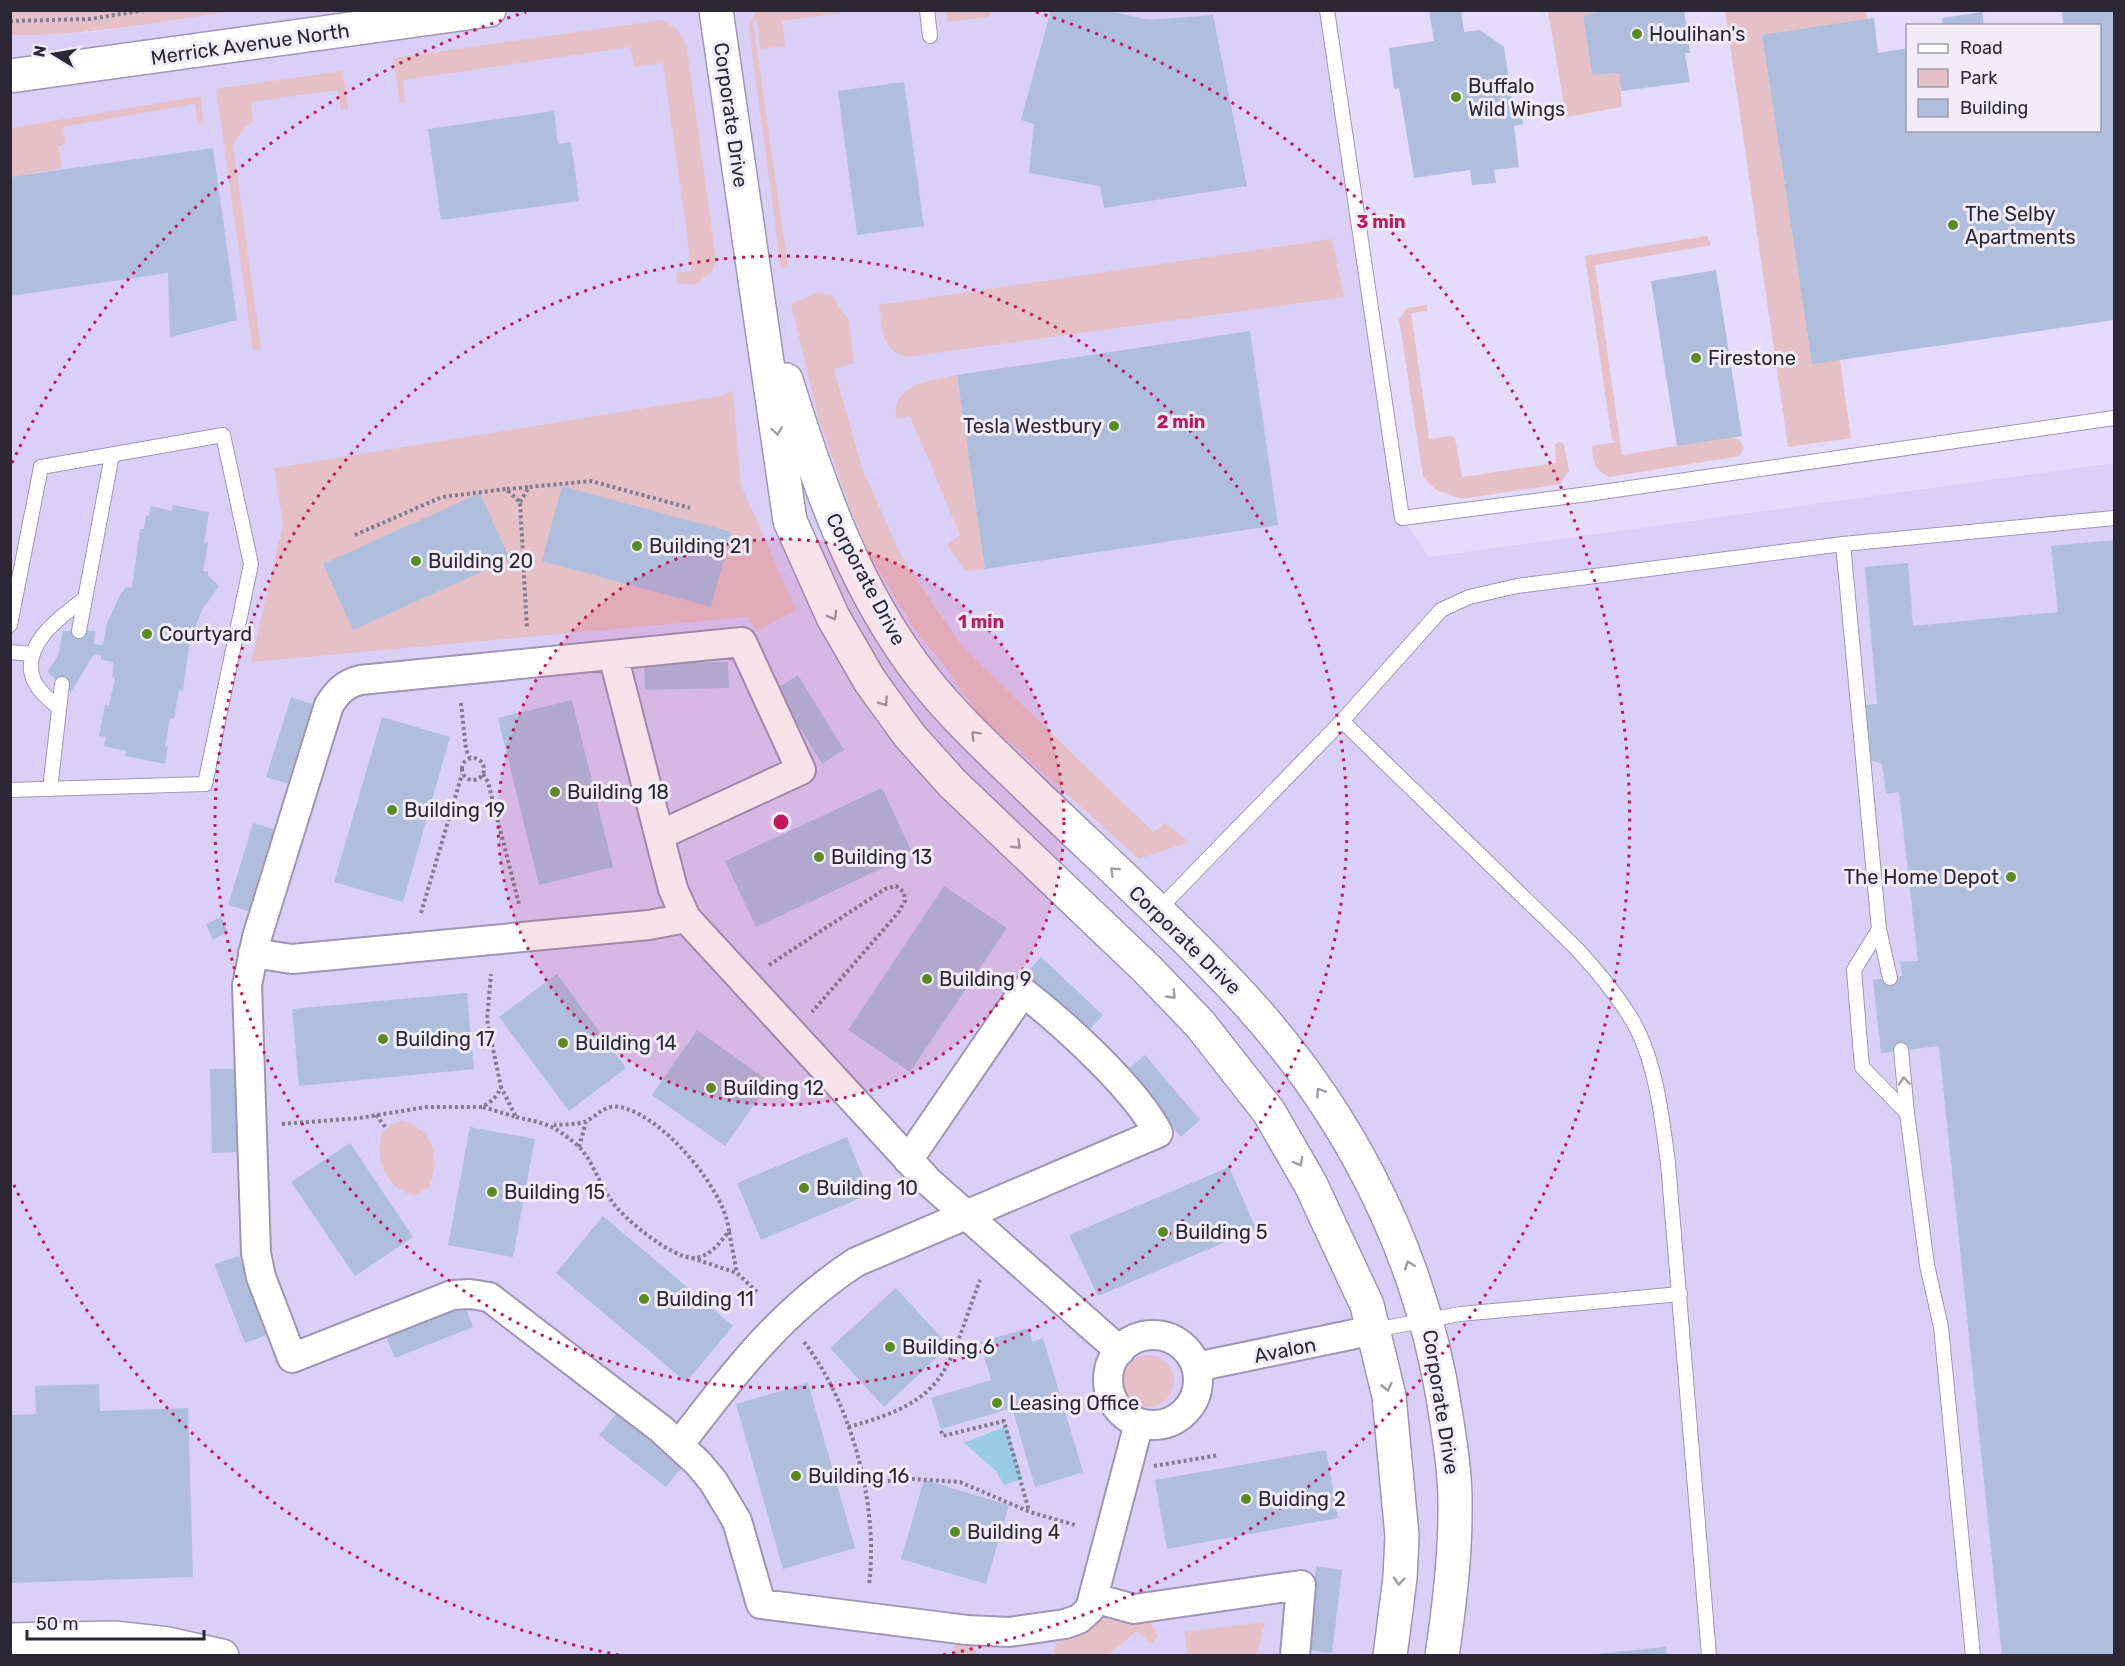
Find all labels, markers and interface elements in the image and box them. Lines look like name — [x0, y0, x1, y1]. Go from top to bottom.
street label: Merrick Avenue North — [149, 18, 351, 70]
place label: Houlihan's — [1649, 22, 1745, 46]
north arrow — [24, 24, 84, 84]
legend — [1906, 24, 2101, 132]
marker: Houlihan's — [1630, 27, 1644, 41]
text: Road — [1960, 37, 2003, 59]
street label: Corporate Drive — [709, 41, 753, 189]
text: N — [29, 44, 50, 59]
text: Park — [1960, 67, 1998, 89]
place label: Buffalo Wild Wings — [1468, 74, 1565, 121]
marker: Buffalo Wild Wings — [1449, 90, 1463, 104]
text: Building — [1960, 97, 2028, 119]
place label: The Selby Apartments — [1965, 202, 2076, 249]
text: 3 min — [1357, 211, 1405, 233]
marker: The Selby Apartments — [1946, 218, 1960, 232]
place label: Firestone — [1708, 346, 1796, 370]
marker: Firestone — [1689, 351, 1703, 365]
text: 2 min — [1157, 411, 1205, 433]
place label: Tesla Westbury — [963, 414, 1102, 438]
marker: Tesla Westbury — [1107, 419, 1121, 433]
one-way arrow — [771, 427, 783, 436]
street label: Corporate Drive — [821, 509, 911, 649]
place label: Building 21 — [649, 534, 750, 558]
marker: Building 21 — [630, 539, 644, 553]
place label: Building 20 — [428, 549, 533, 573]
marker: Building 20 — [409, 554, 423, 568]
one-way arrow — [826, 610, 837, 620]
text: 1 min — [958, 611, 1004, 633]
place label: Courtyard — [159, 622, 252, 646]
marker: Courtyard — [140, 627, 154, 641]
one-way arrow — [877, 696, 888, 707]
one-way arrow — [971, 732, 982, 743]
place label: Building 18 — [567, 780, 669, 804]
marker: Building 18 — [548, 785, 562, 799]
place label: Building 19 — [404, 798, 505, 822]
marker: Building 19 — [385, 803, 399, 817]
centre of rings — [771, 812, 791, 832]
one-way arrow — [1010, 838, 1020, 849]
place label: Building 13 — [831, 845, 932, 869]
marker: Building 13 — [812, 850, 826, 864]
place label: The Home Depot — [1844, 865, 1999, 889]
one-way arrow — [1111, 867, 1121, 878]
marker: The Home Depot — [2004, 870, 2018, 884]
street label: Corporate Drive — [1124, 881, 1246, 999]
place label: Building 9 — [939, 967, 1032, 991]
marker: Building 9 — [920, 972, 934, 986]
one-way arrow — [1165, 987, 1176, 998]
place label: Building 17 — [395, 1027, 495, 1051]
place label: Building 14 — [575, 1031, 677, 1055]
marker: Building 17 — [376, 1032, 390, 1046]
marker: Building 14 — [556, 1036, 570, 1050]
place label: Building 12 — [723, 1076, 824, 1100]
one-way arrow — [1898, 1077, 1911, 1086]
marker: Building 12 — [704, 1081, 718, 1095]
one-way arrow — [1316, 1088, 1328, 1098]
one-way arrow — [1292, 1156, 1303, 1166]
place label: Building 10 — [816, 1176, 918, 1200]
place label: Building 15 — [504, 1180, 605, 1204]
marker: Building 10 — [797, 1181, 811, 1195]
marker: Building 15 — [485, 1185, 499, 1199]
place label: Building 5 — [1175, 1220, 1268, 1244]
marker: Building 5 — [1156, 1225, 1170, 1239]
one-way arrow — [1404, 1260, 1416, 1271]
place label: Building 11 — [656, 1287, 754, 1311]
marker: Building 11 — [637, 1292, 651, 1306]
street label: Corporate Drive — [1418, 1328, 1464, 1476]
street label: Avalon — [1252, 1332, 1318, 1368]
place label: Building 6 — [902, 1335, 995, 1359]
marker: Building 6 — [883, 1340, 897, 1354]
one-way arrow — [1380, 1382, 1393, 1392]
place label: Leasing Office — [1009, 1391, 1139, 1415]
marker: Leasing Office — [990, 1396, 1004, 1410]
place label: Building 16 — [808, 1464, 909, 1488]
marker: Building 16 — [789, 1469, 803, 1483]
place label: Buiding 2 — [1258, 1487, 1346, 1511]
marker: Buiding 2 — [1239, 1492, 1253, 1506]
place label: Building 4 — [967, 1520, 1060, 1544]
marker: Building 4 — [948, 1525, 962, 1539]
one-way arrow — [1393, 1577, 1406, 1586]
scale bar — [27, 1603, 204, 1641]
text: 50 m — [36, 1613, 79, 1635]

